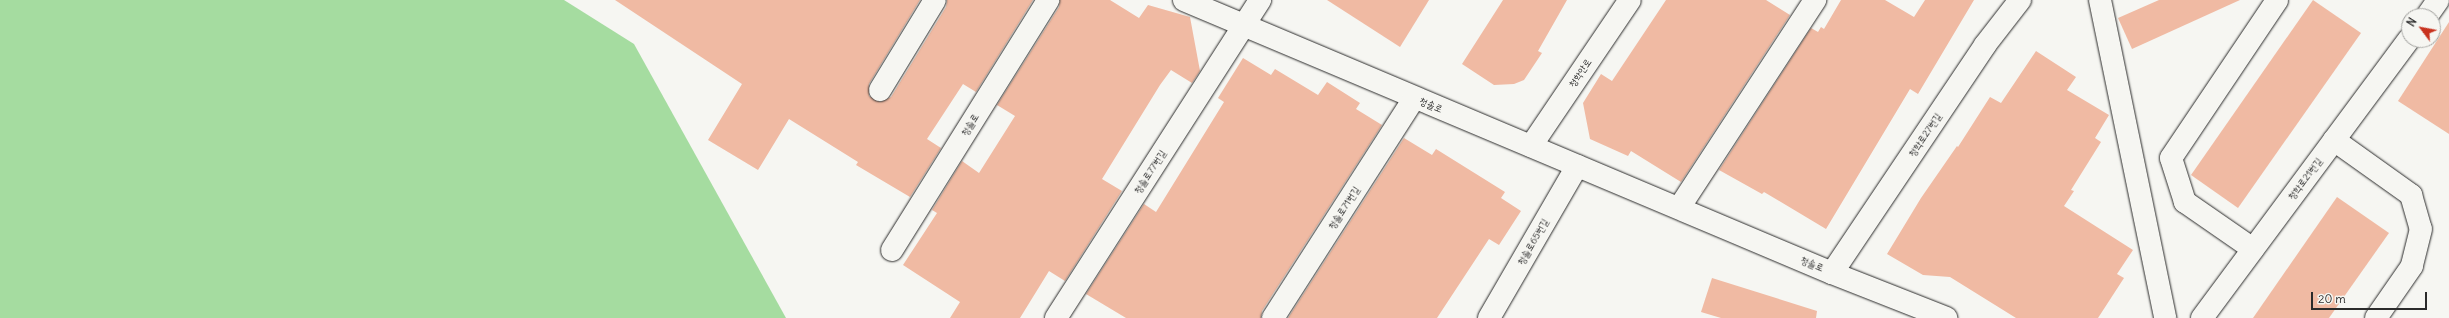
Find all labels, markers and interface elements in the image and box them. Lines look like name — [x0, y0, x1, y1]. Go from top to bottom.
north arrow — [2401, 8, 2441, 48]
text: N — [2404, 15, 2420, 29]
street label: 청학안로 — [1566, 56, 1594, 90]
street label: 청솔로 — [1418, 95, 1444, 115]
street label: 청학로27번길 — [1906, 111, 1944, 159]
street label: 청솔로 — [959, 112, 981, 138]
street label: 청솔로77번길 — [1131, 148, 1169, 196]
street label: 청학로21번길 — [2285, 156, 2325, 202]
street label: 청솔로71번길 — [1326, 184, 1362, 232]
street label: 청솔로65번길 — [1515, 217, 1551, 267]
street label: 청솔로 — [1799, 254, 1825, 274]
scale bar — [2313, 284, 2429, 310]
text: 20 m — [2318, 291, 2346, 306]

